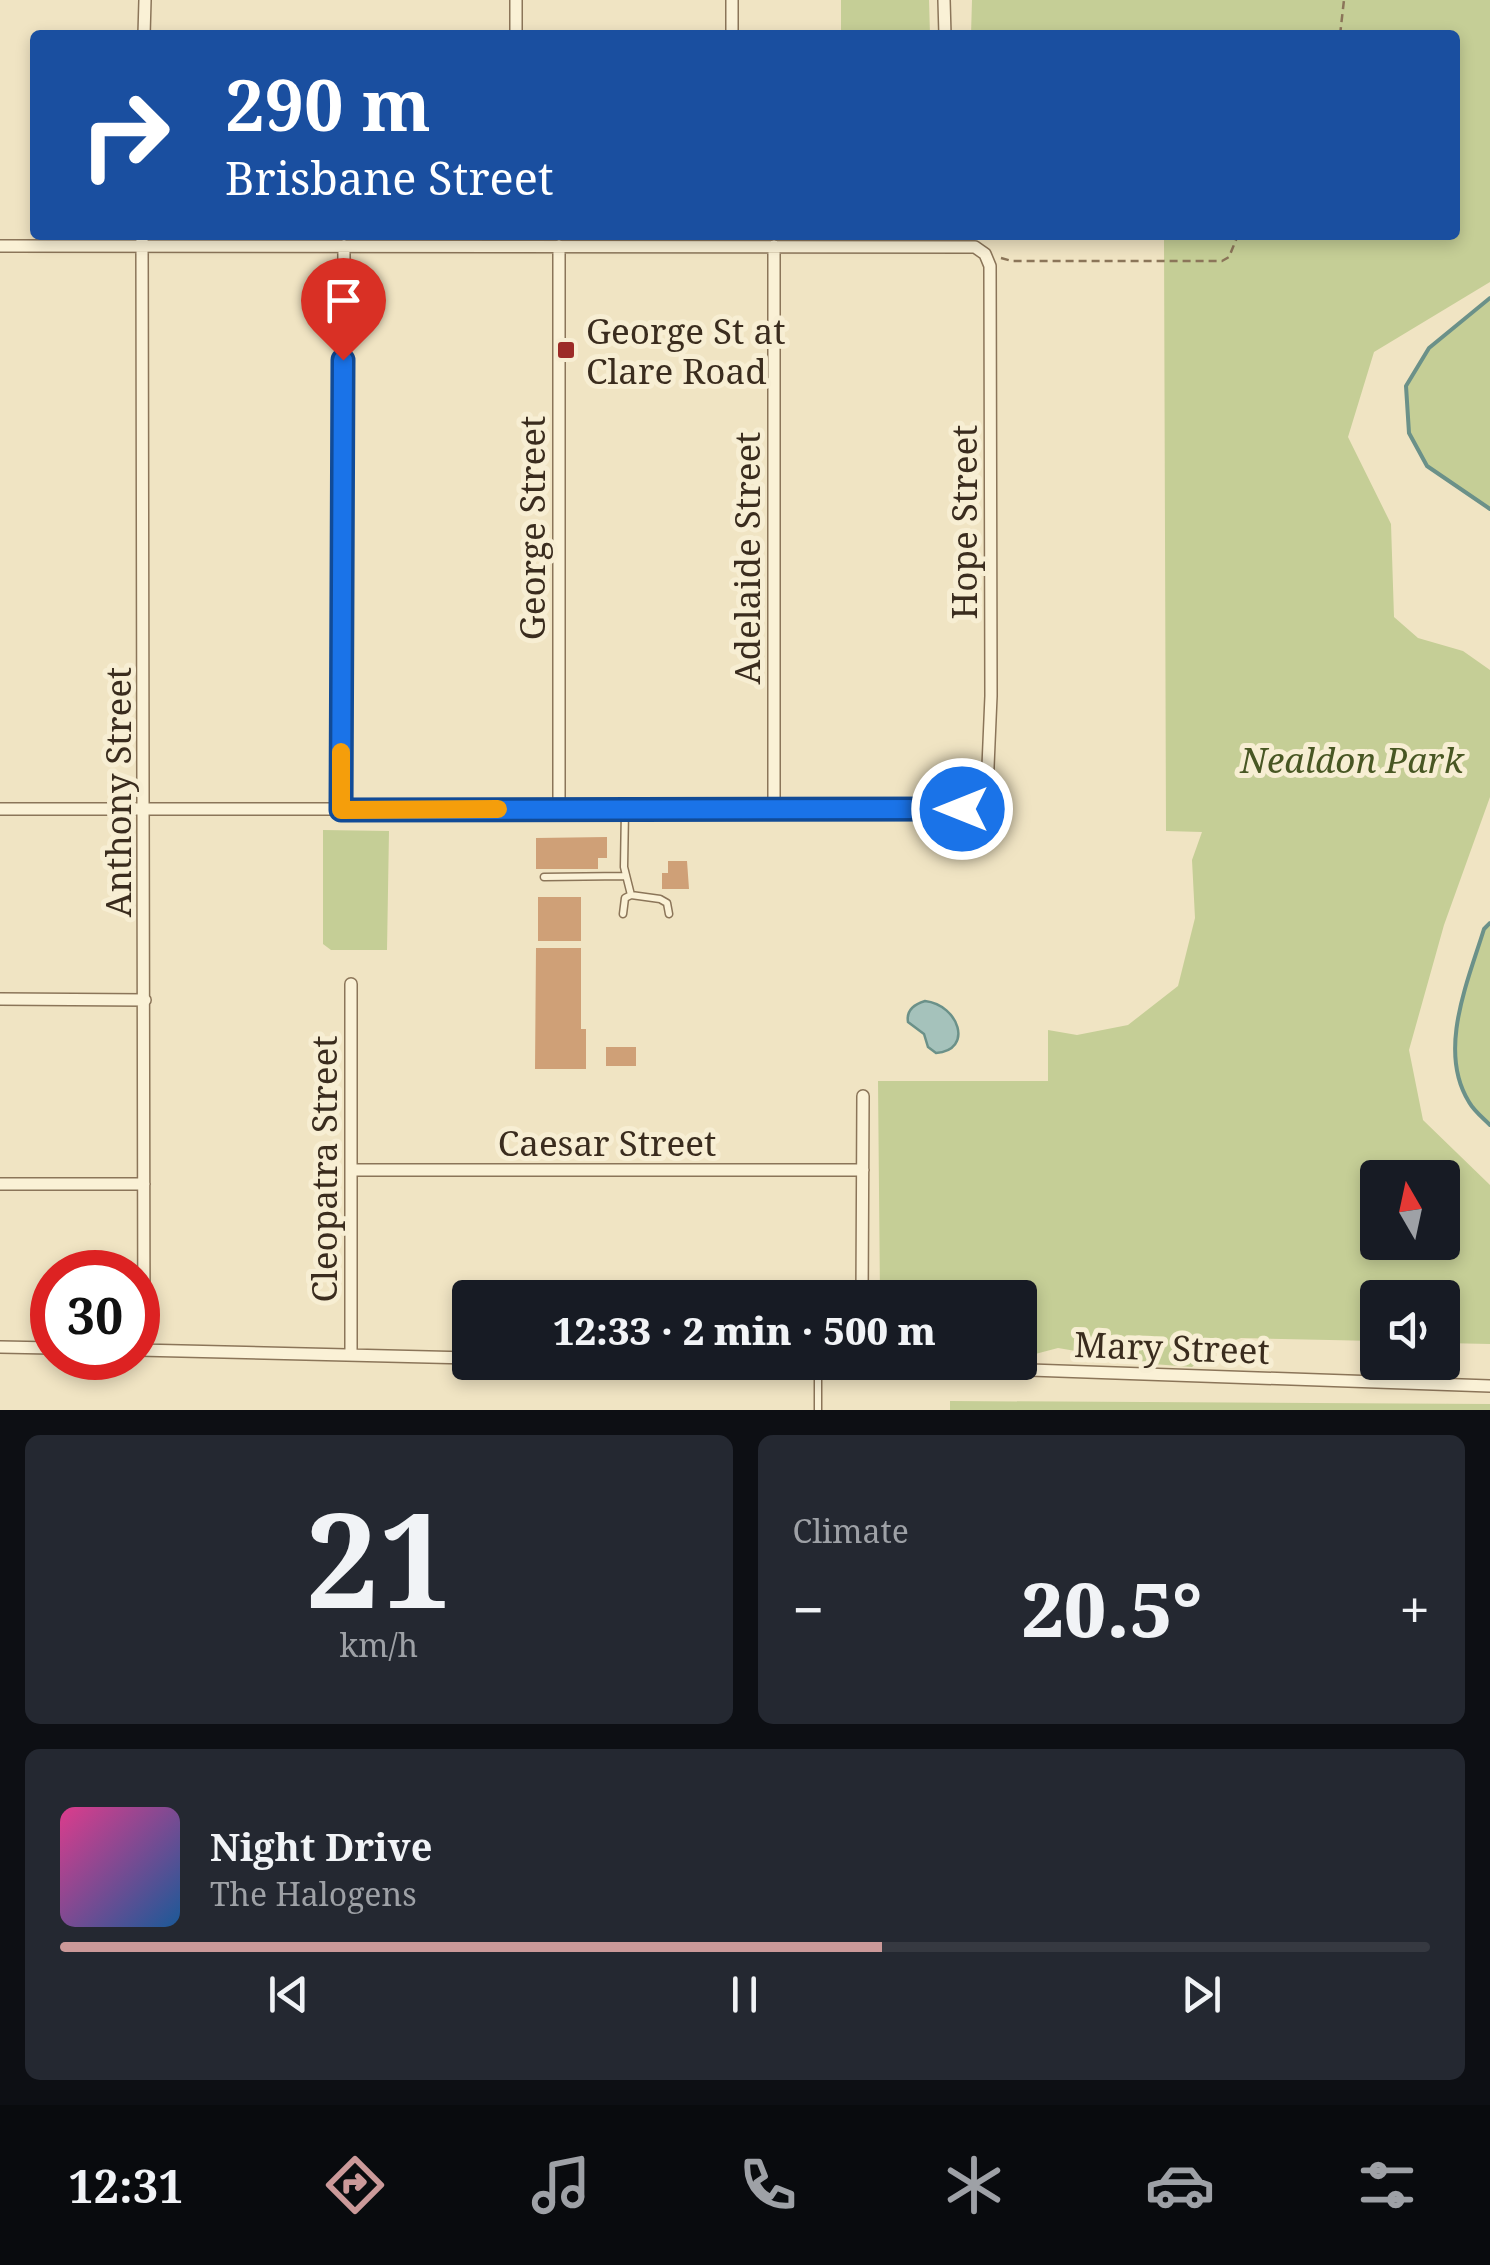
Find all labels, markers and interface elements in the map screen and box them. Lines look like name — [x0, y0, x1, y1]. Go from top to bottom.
text: 290 m — [225, 56, 431, 152]
icon: right — [60, 70, 190, 200]
text: Brisbane Street — [225, 147, 554, 208]
pin — [301, 258, 386, 361]
icon: arrive — [316, 273, 371, 328]
place label: George St at Clare Road — [586, 307, 786, 394]
marker: George St at Clare Road — [555, 339, 577, 361]
street label: George Street — [508, 416, 555, 640]
street label: Hope Street — [940, 425, 987, 619]
street label: Adelaide Street — [723, 432, 770, 684]
street label: Anthony Street — [94, 667, 141, 917]
park label: Nealdon Park — [1239, 736, 1465, 783]
position arrow — [910, 757, 1014, 861]
street label: Cleopatra Street — [300, 1036, 347, 1302]
street label: Caesar Street — [498, 1119, 716, 1166]
north arrow — [1360, 1160, 1460, 1260]
map controls — [1360, 1160, 1460, 1380]
speed limit sign: 30 — [30, 1250, 160, 1380]
button: sound — [1360, 1280, 1460, 1380]
text: 12:33 · 2 min · 500 m — [553, 1304, 936, 1356]
street label: Mary Street — [1073, 1320, 1271, 1374]
text: 21 — [305, 1469, 452, 1646]
text: Climate — [793, 1509, 909, 1552]
text: 20.5° — [1021, 1557, 1202, 1659]
text: − — [793, 1571, 824, 1646]
text: + — [1399, 1571, 1430, 1646]
text: km/h — [340, 1623, 418, 1666]
text: Night Drive — [210, 1820, 432, 1872]
text: The Halogens — [210, 1872, 417, 1915]
icon: previous — [261, 1967, 316, 2022]
icon: pause — [717, 1967, 772, 2022]
icon: next — [1174, 1967, 1229, 2022]
icon: directions — [320, 2150, 390, 2220]
icon: music — [526, 2150, 596, 2220]
icon: phone — [733, 2150, 803, 2220]
icon: climate — [939, 2150, 1009, 2220]
icon: car — [1145, 2150, 1215, 2220]
icon: filters — [1352, 2150, 1422, 2220]
text: 12:31 — [68, 2155, 184, 2216]

